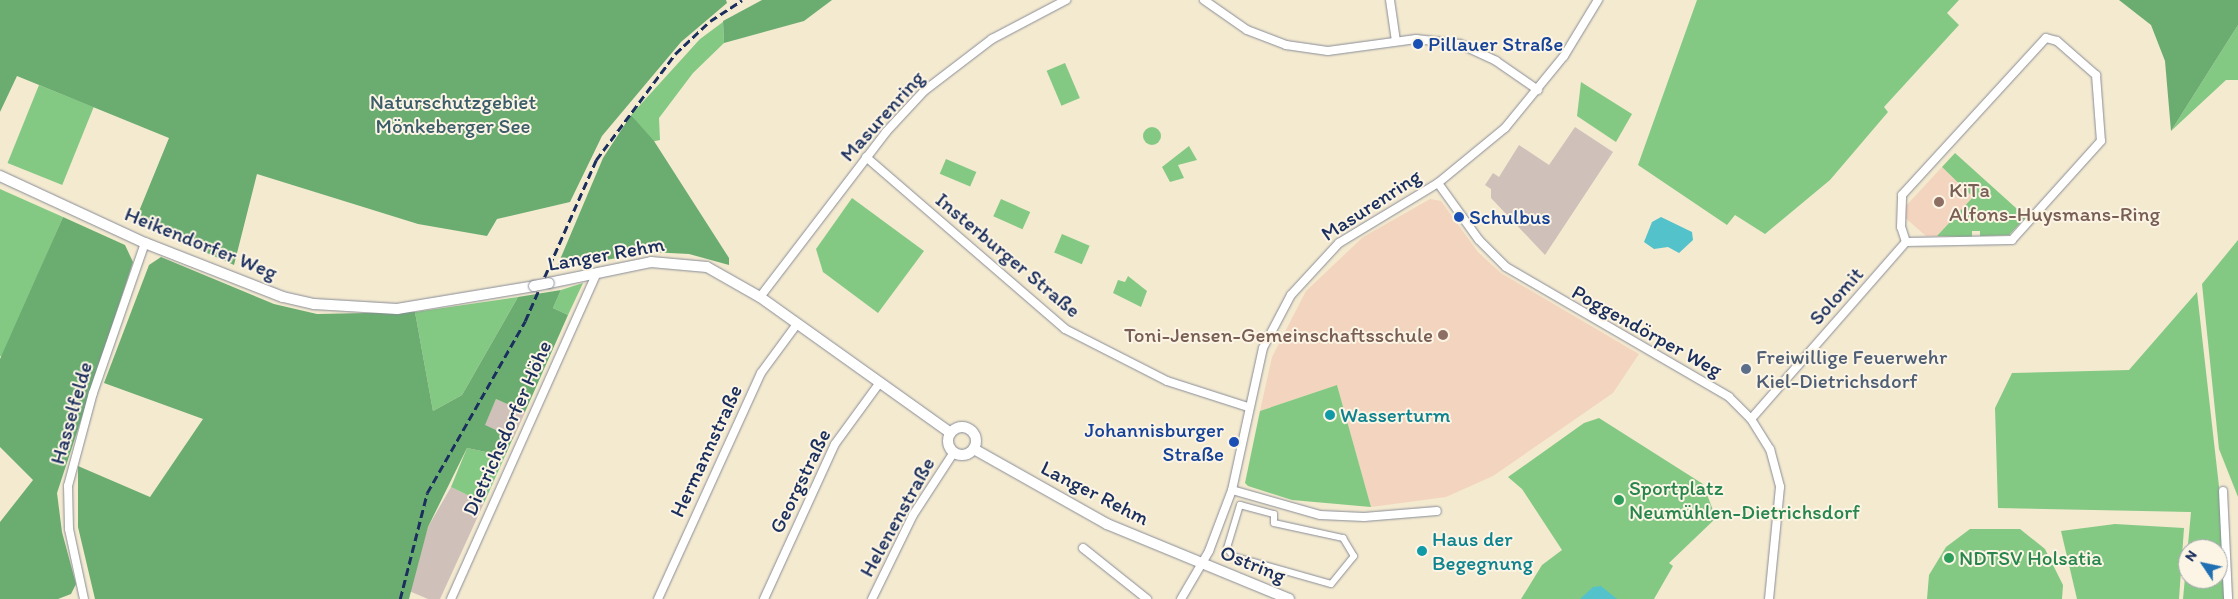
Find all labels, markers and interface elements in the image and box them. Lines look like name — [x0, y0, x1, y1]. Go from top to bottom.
place label: Pillauer Straße — [1428, 31, 1564, 57]
marker: Pillauer Straße — [1412, 38, 1424, 50]
street label: Masurenring — [835, 65, 929, 167]
park label: Naturschutzgebiet Mönkeberger See — [370, 89, 536, 139]
street label: Masurenring — [1316, 163, 1426, 247]
place label: KiTa Alfons-Huysmans-Ring — [1949, 177, 2160, 227]
street label: Insterburger Straße — [931, 187, 1085, 323]
marker: KiTa Alfons-Huysmans-Ring — [1933, 196, 1945, 208]
street label: Heikendorfer Weg — [121, 201, 281, 285]
place label: Schulbus — [1469, 204, 1551, 230]
marker: Schulbus — [1453, 211, 1465, 223]
street label: Langer Rehm — [546, 231, 666, 277]
street label: Solomit — [1803, 262, 1869, 330]
street label: Poggendörper Weg — [1567, 279, 1727, 383]
place label: Toni-Jensen-Gemeinschaftsschule — [1124, 322, 1433, 348]
marker: Toni-Jensen-Gemeinschaftsschule — [1437, 329, 1449, 341]
street label: Dietrichsdorfer Höhe — [457, 337, 557, 519]
place label: Freiwillige Feuerwehr Kiel-Dietrichsdorf — [1756, 344, 1946, 394]
street label: Hasselfelde — [44, 359, 98, 467]
marker: Freiwillige Feuerwehr Kiel-Dietrichsdorf — [1740, 363, 1752, 375]
street label: Hermannstraße — [664, 381, 748, 521]
place label: Wasserturm — [1340, 402, 1450, 428]
marker: Wasserturm — [1324, 409, 1336, 421]
place label: Johannisburger Straße — [1084, 417, 1224, 467]
street label: Georgstraße — [764, 425, 836, 537]
marker: Johannisburger Straße — [1228, 436, 1240, 448]
street label: Helenenstraße — [854, 453, 940, 581]
street label: Langer Rehm — [1037, 455, 1153, 531]
place label: Sportplatz Neumühlen-Dietrichsdorf — [1629, 475, 1860, 525]
marker: Sportplatz Neumühlen-Dietrichsdorf — [1613, 494, 1625, 506]
place label: Haus der Begegnung — [1432, 526, 1533, 576]
street label: Ostring — [1216, 539, 1290, 589]
north arrow — [2178, 539, 2228, 589]
marker: Haus der Begegnung — [1416, 545, 1428, 557]
place label: NDTSV Holsatia — [1959, 545, 2102, 571]
text: N — [2181, 547, 2201, 565]
marker: NDTSV Holsatia — [1943, 552, 1955, 564]

